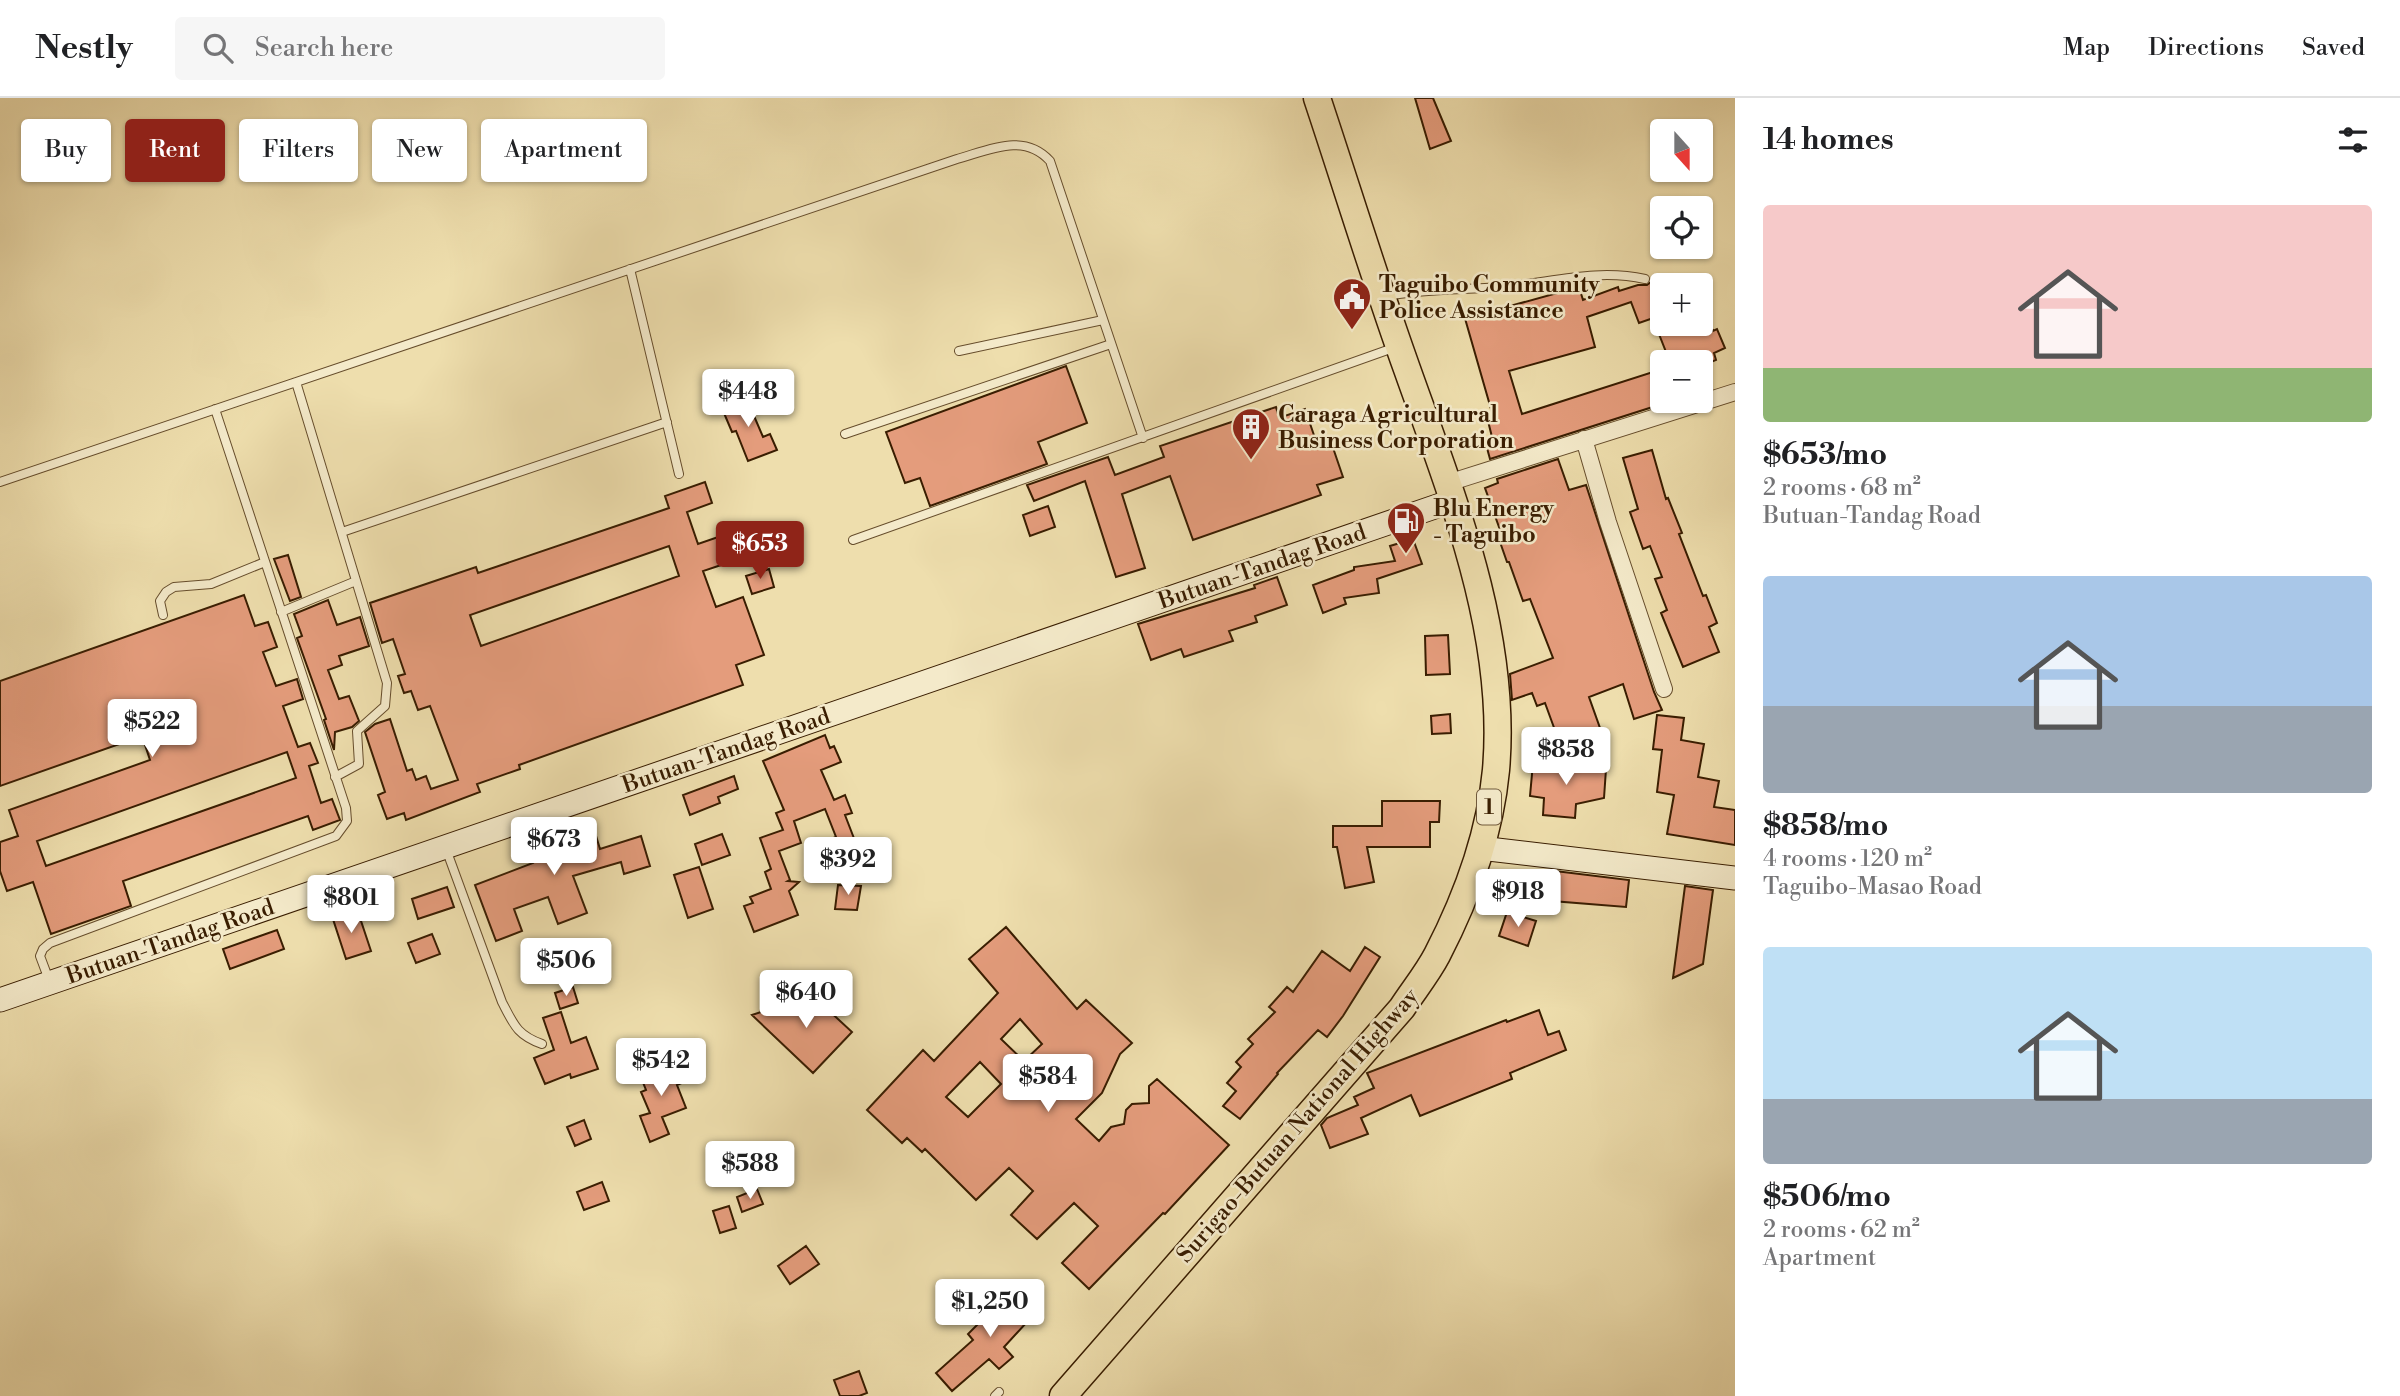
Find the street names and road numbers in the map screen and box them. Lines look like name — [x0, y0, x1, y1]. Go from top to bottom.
street label: Butuan-Tandag Road — [1154, 518, 1370, 616]
street label: Butuan-Tandag Road — [618, 702, 834, 800]
road number: 1 — [1477, 790, 1501, 824]
street label: Butuan-Tandag Road — [62, 893, 278, 991]
street label: Surigao-Butuan National Highway — [1171, 982, 1425, 1269]

